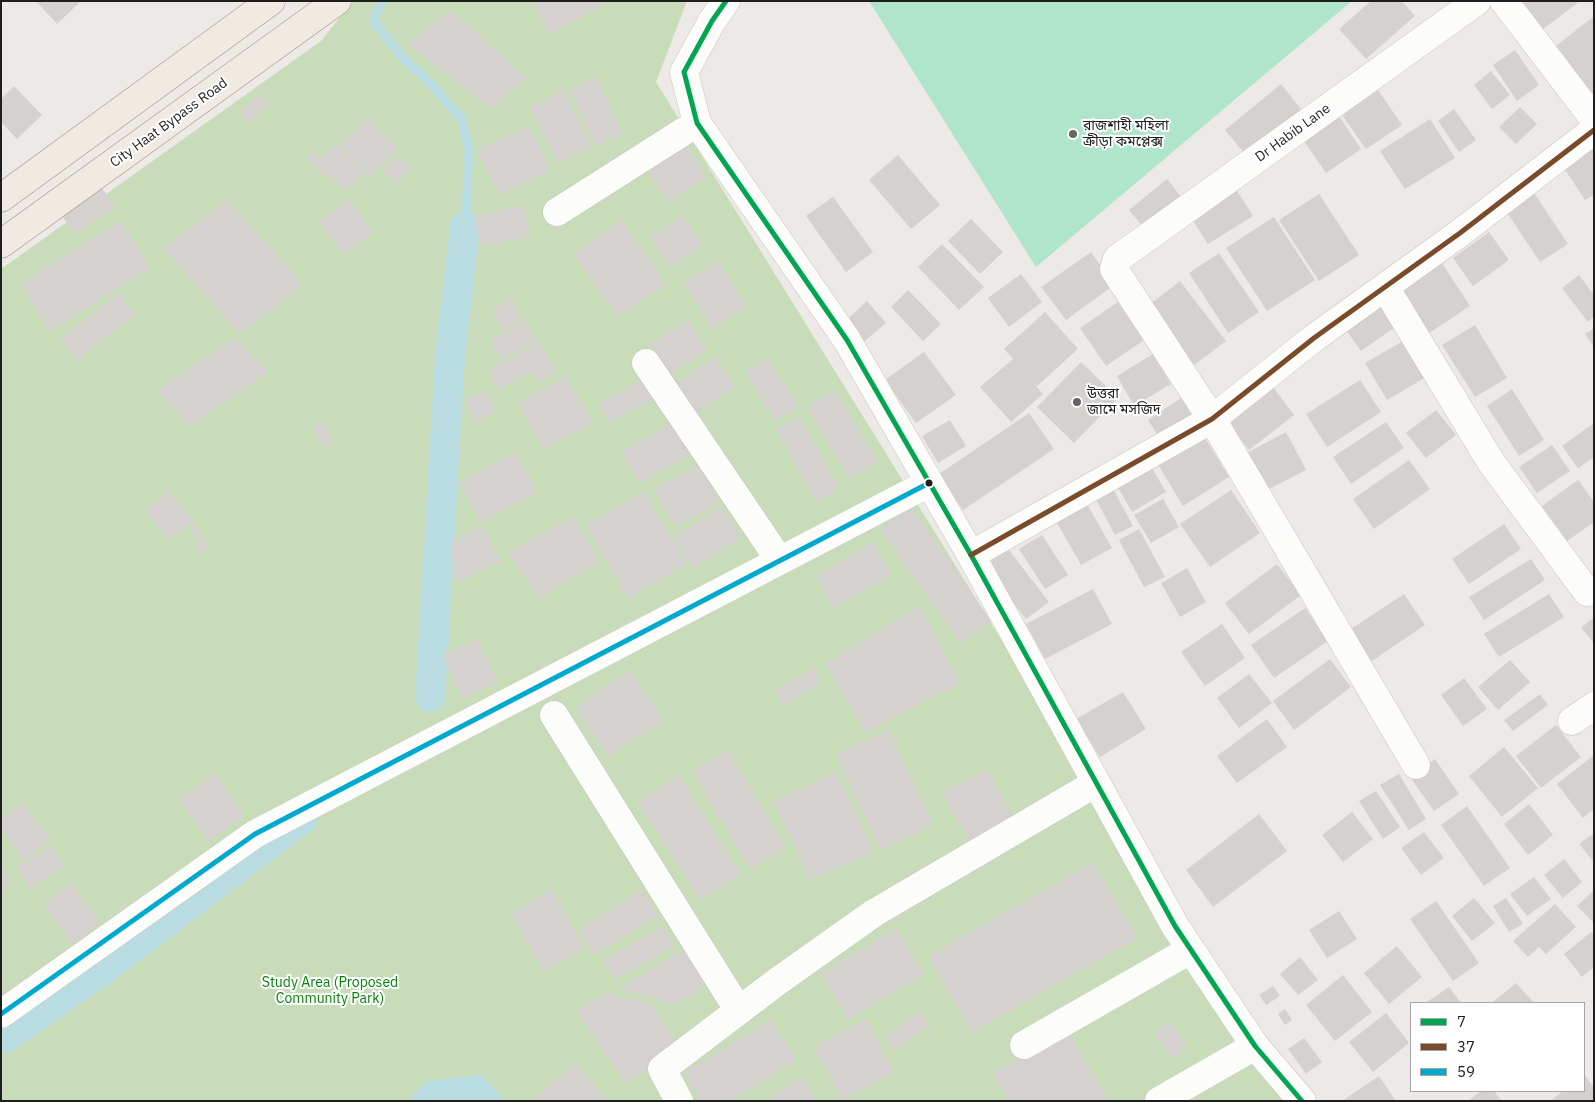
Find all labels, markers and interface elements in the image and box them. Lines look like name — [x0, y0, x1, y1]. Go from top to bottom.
street label: City Haat Bypass Road — [107, 75, 231, 171]
street label: Dr Habib Lane — [1252, 100, 1334, 166]
place label: রাজশাহী মহিলা ক্রীড়া কমপ্লেক্স — [1083, 118, 1169, 150]
marker: রাজশাহী মহিলা ক্রীড়া কমপ্লেক্স — [1067, 128, 1079, 140]
place label: উত্তরা জামে মসজিদ — [1087, 386, 1161, 418]
marker: উত্তরা জামে মসজিদ — [1071, 396, 1083, 408]
unlabelled marker — [924, 478, 934, 488]
park label: Study Area (Proposed Community Park) — [262, 975, 398, 1008]
legend — [1410, 1002, 1585, 1092]
text: 7 — [1457, 1012, 1466, 1031]
text: 37 — [1457, 1037, 1475, 1056]
text: 59 — [1457, 1062, 1475, 1081]

